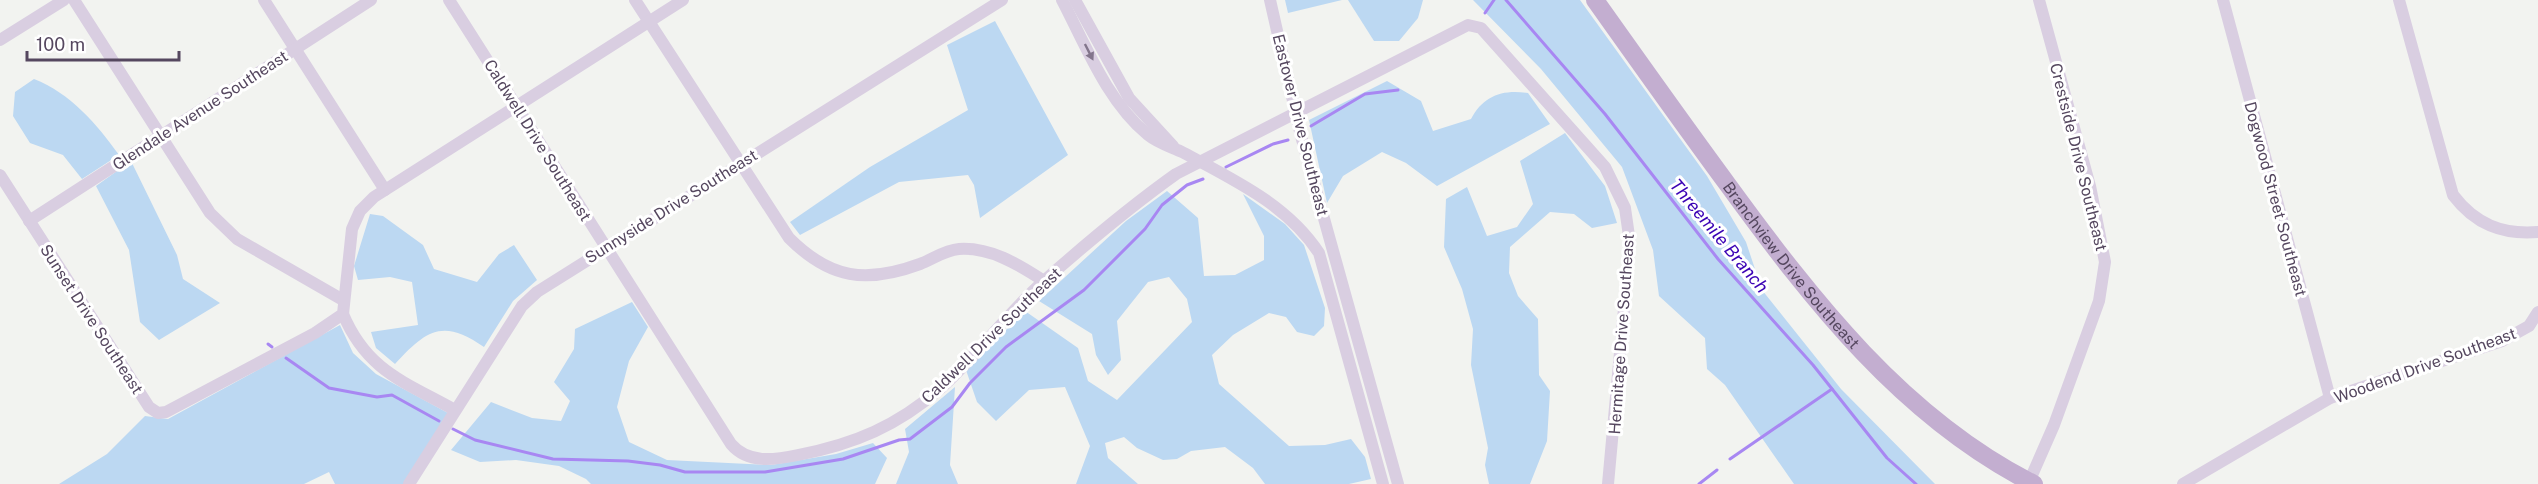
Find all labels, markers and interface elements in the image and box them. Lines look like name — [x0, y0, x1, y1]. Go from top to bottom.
scale bar — [27, 24, 178, 62]
street label: Eastover Drive Southeast — [1269, 32, 1332, 218]
text: 100 m — [36, 34, 85, 55]
one-way arrow — [1084, 44, 1094, 61]
street label: Glendale Avenue Southeast — [109, 47, 292, 174]
street label: Caldwell Drive Southeast — [480, 56, 595, 225]
street label: Crestside Drive Southeast — [2046, 61, 2111, 253]
street label: Dogwood Street Southeast — [2240, 100, 2311, 299]
street label: Sunnyside Drive Southeast — [582, 145, 761, 267]
water label: Threemile Branch — [1666, 174, 1773, 297]
street label: Branchview Drive Southeast — [1719, 178, 1863, 353]
street label: Hermitage Drive Southeast — [1605, 233, 1638, 435]
street label: Sunset Drive Southeast — [36, 241, 147, 398]
street label: Caldwell Drive Southeast — [918, 264, 1065, 407]
street label: Woodend Drive Southeast — [2332, 324, 2519, 407]

